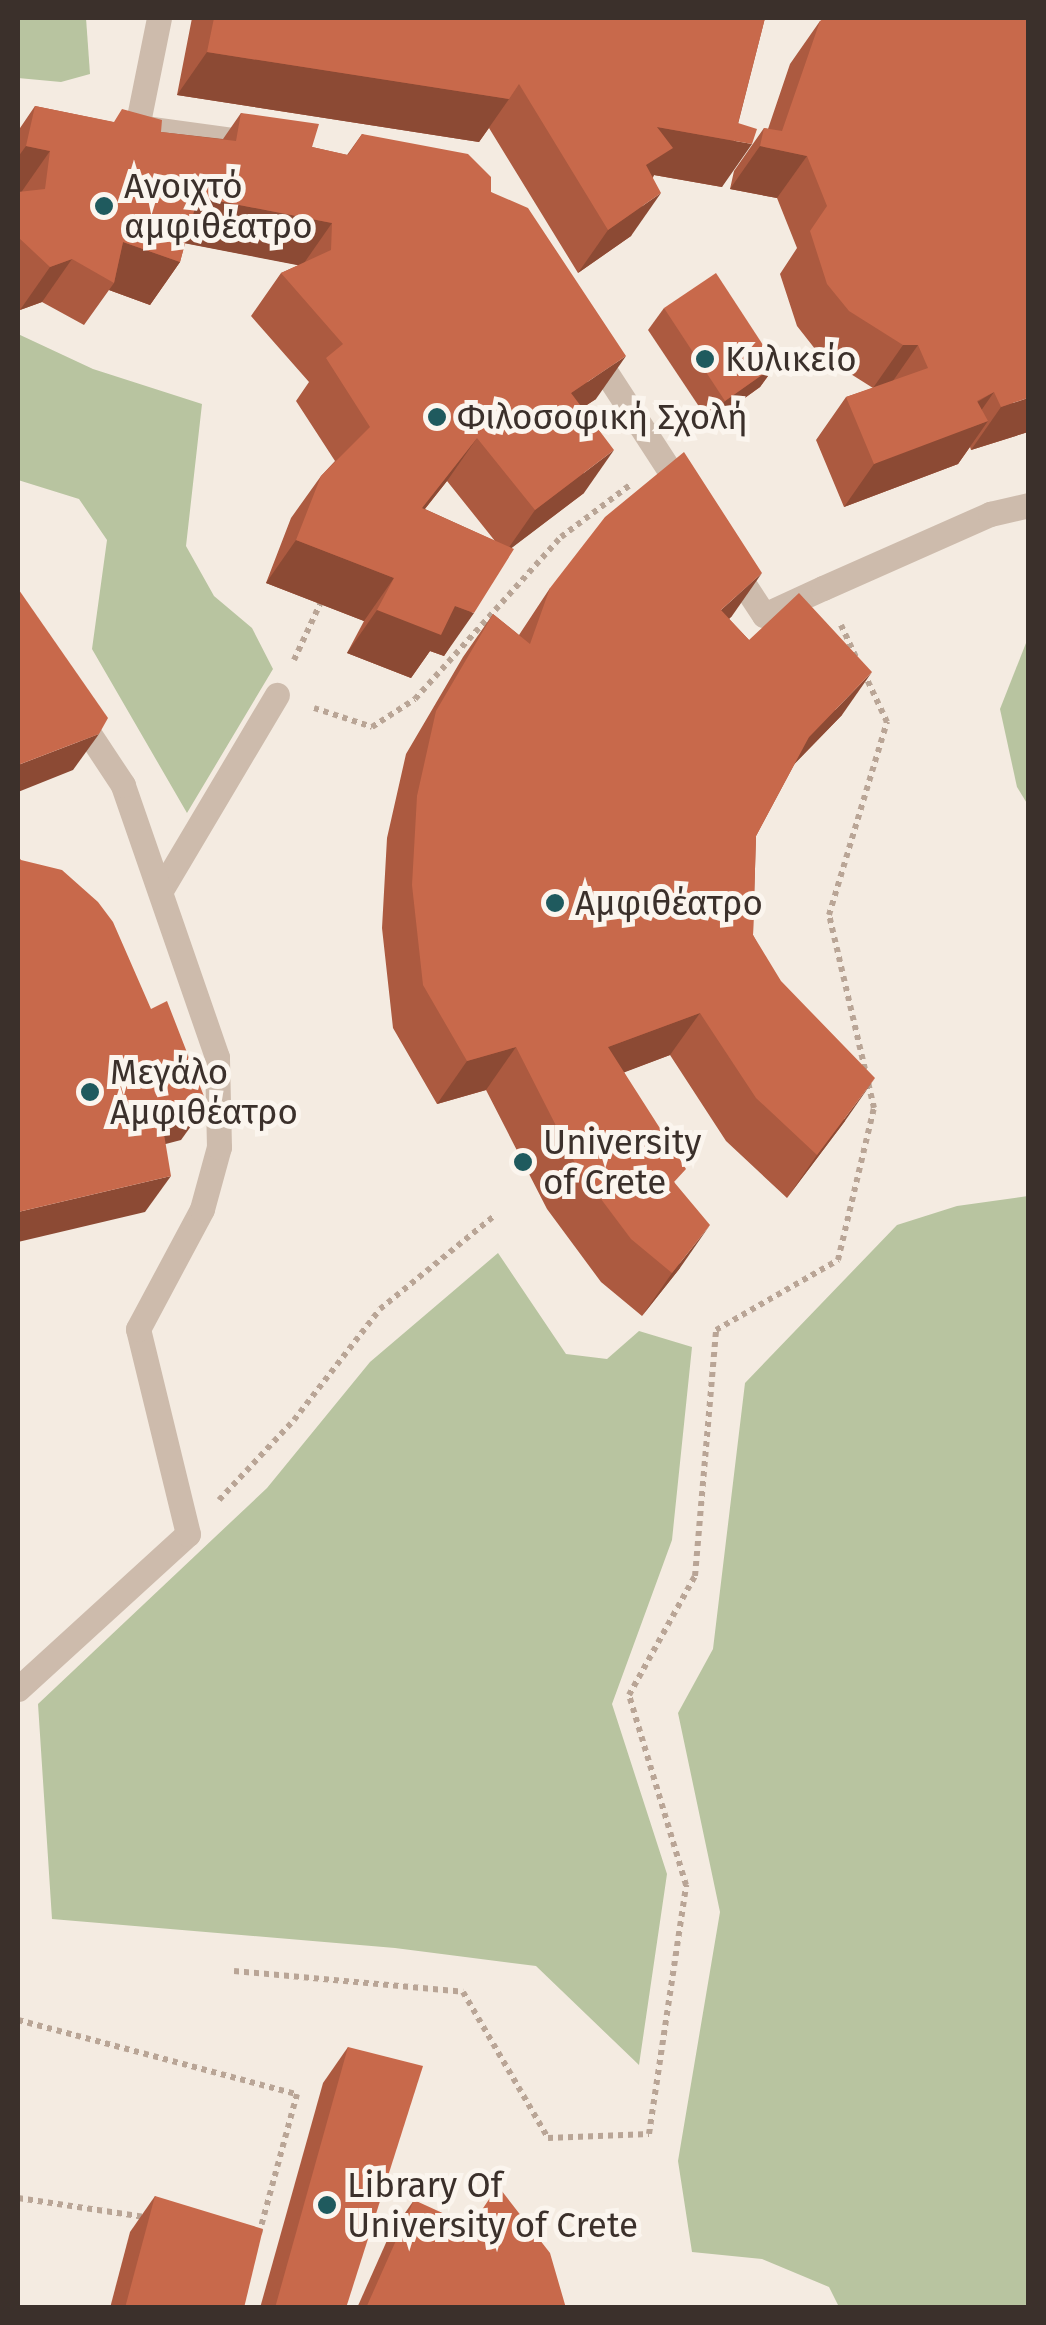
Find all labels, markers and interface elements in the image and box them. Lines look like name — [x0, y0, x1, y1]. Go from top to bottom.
place label: Ανοιχτό αμφιθέατρο — [124, 165, 313, 247]
marker: Ανοιχτό αμφιθέατρο — [93, 195, 115, 217]
place label: Κυλικείο — [725, 338, 857, 380]
marker: Κυλικείο — [694, 348, 716, 370]
place label: Φιλοσοφική Σχολή — [457, 396, 748, 438]
marker: Φιλοσοφική Σχολή — [426, 406, 448, 428]
place label: Αμφιθέατρο — [575, 882, 763, 924]
marker: Αμφιθέατρο — [544, 892, 566, 914]
place label: Μεγάλο Αμφιθέατρο — [110, 1051, 298, 1133]
marker: Μεγάλο Αμφιθέατρο — [79, 1081, 101, 1103]
place label: University of Crete — [543, 1121, 702, 1203]
marker: University of Crete — [512, 1151, 534, 1173]
place label: Library Of University of Crete — [347, 2164, 638, 2246]
marker: Library Of University of Crete — [316, 2194, 338, 2216]

